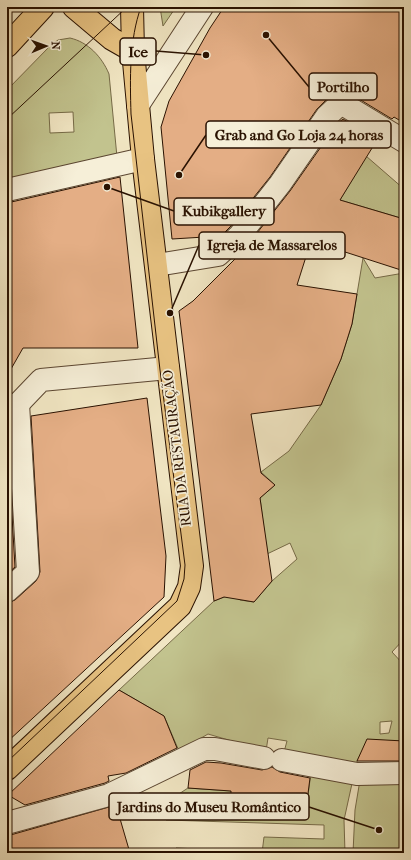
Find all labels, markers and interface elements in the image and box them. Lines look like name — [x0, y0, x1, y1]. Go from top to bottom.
north arrow — [26, 26, 66, 66]
callout: Ice — [120, 38, 156, 65]
text: N — [49, 41, 62, 51]
text: Ice — [128, 43, 148, 61]
callout: Portilho — [309, 73, 377, 100]
text: Portilho — [317, 78, 370, 96]
callout: Grab and Go Loja 24 horas — [206, 121, 391, 148]
text: Grab and Go Loja 24 horas — [215, 126, 384, 144]
callout: Kubikgallery — [174, 198, 274, 225]
text: Kubikgallery — [182, 202, 267, 220]
callout: Igreja de Massarelos — [199, 232, 345, 259]
text: Igreja de Massarelos — [207, 236, 337, 254]
street label: RUA DA RESTAURAÇÃO — [159, 369, 195, 527]
callout: Jardins do Museu Romântico — [109, 793, 309, 820]
text: Jardins do Museu Romântico — [115, 798, 302, 816]

